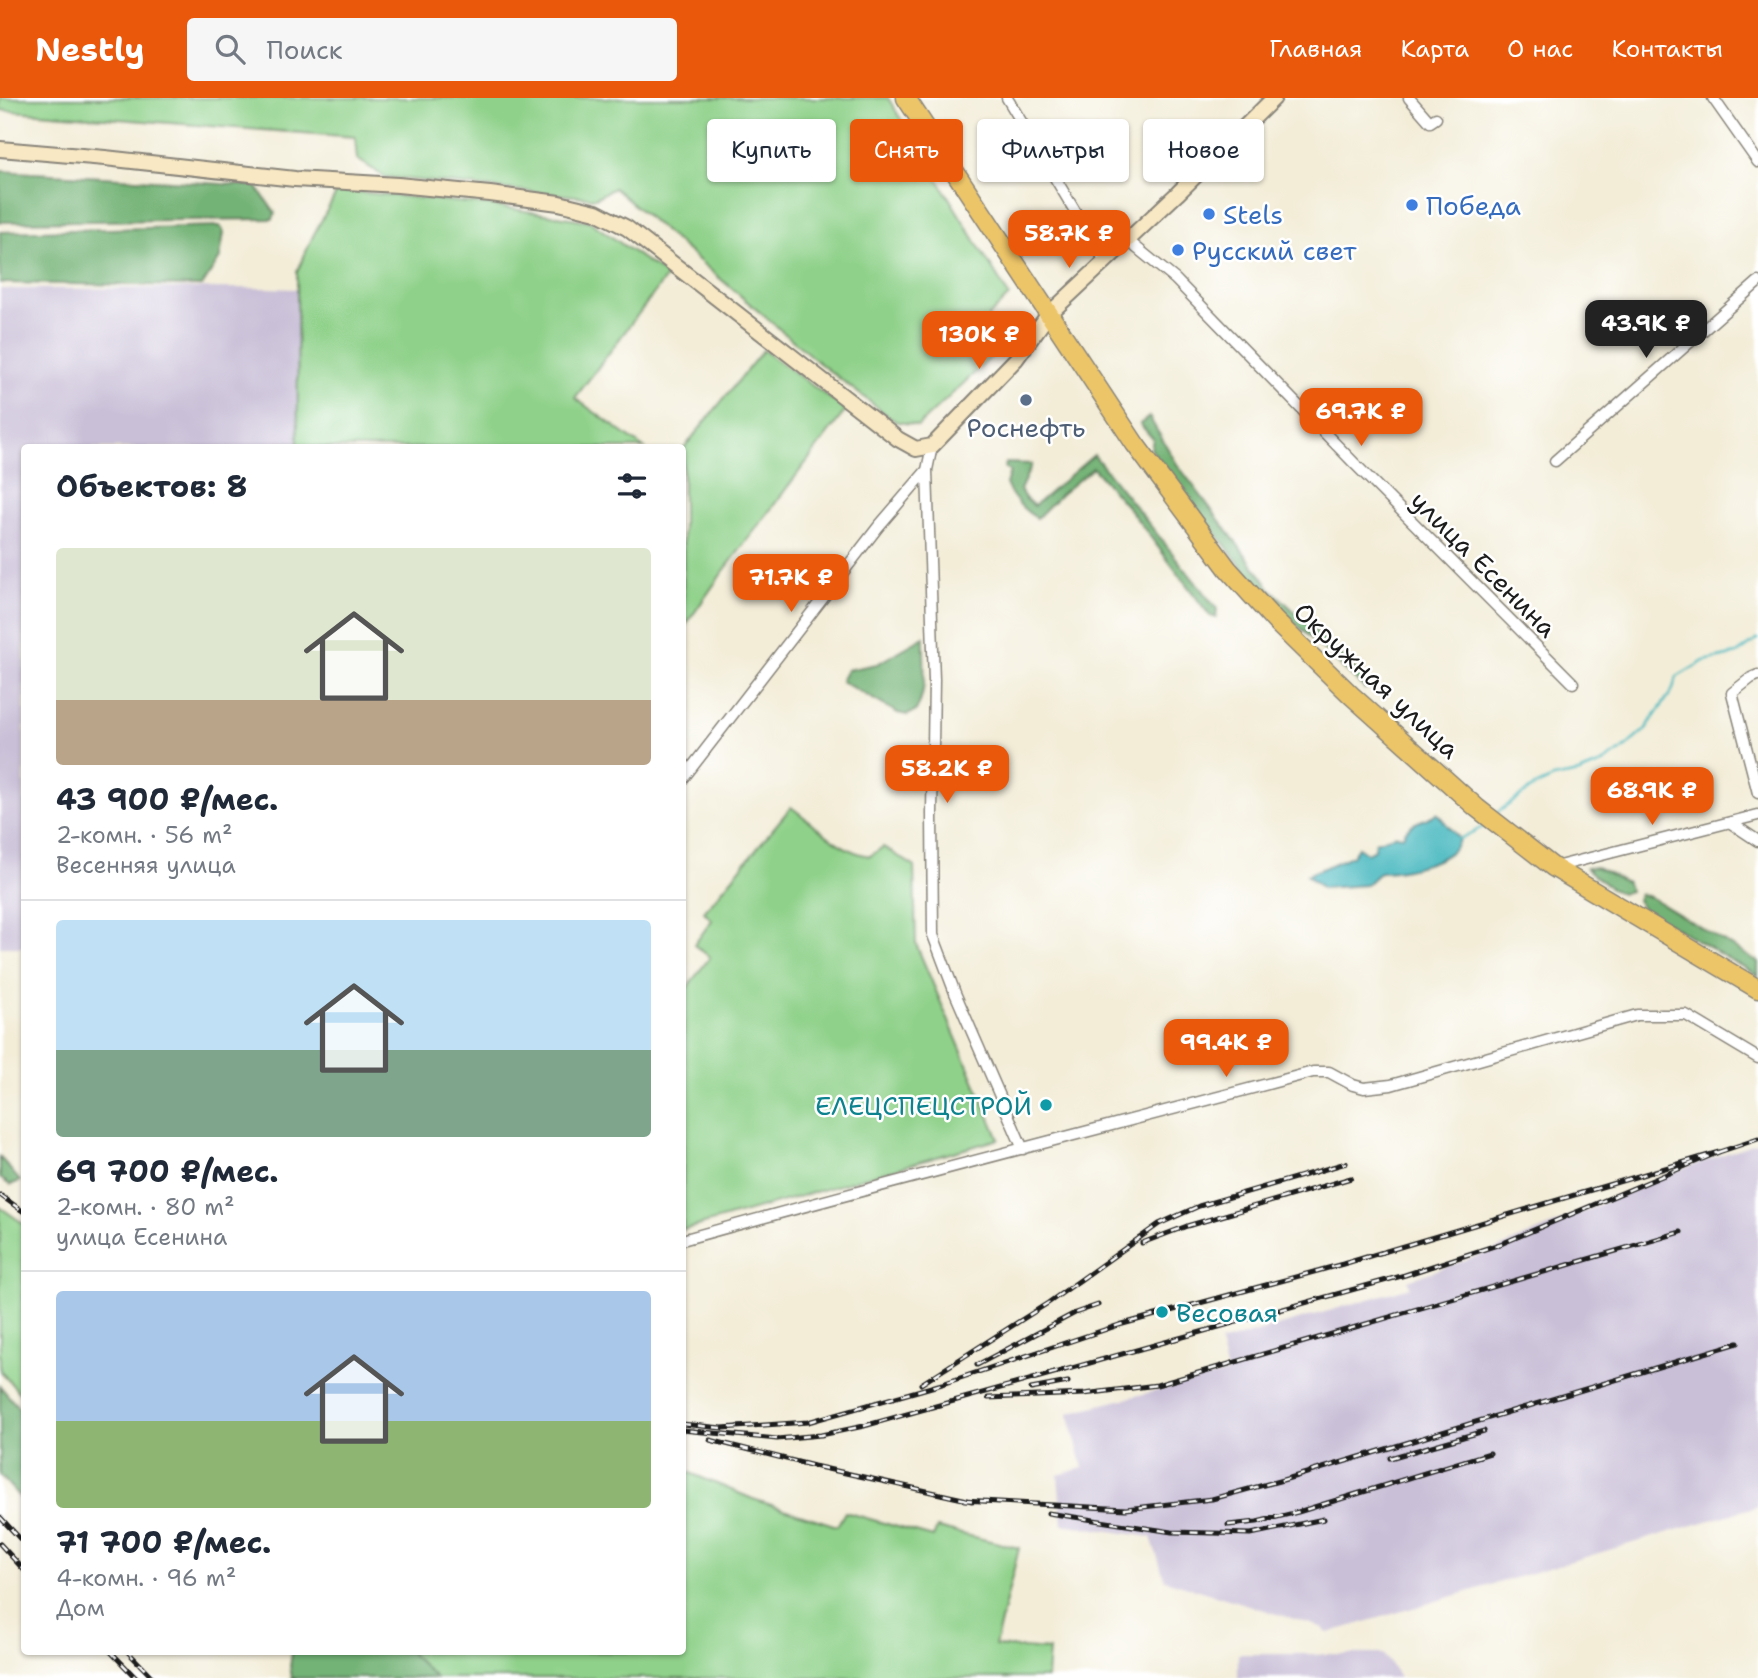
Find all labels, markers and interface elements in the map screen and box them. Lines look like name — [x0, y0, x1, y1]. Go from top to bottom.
search box — [187, 18, 677, 81]
text: Nestly — [35, 27, 145, 72]
icon: search — [211, 30, 249, 68]
text: Поиск — [267, 32, 342, 67]
text: Главная — [1269, 33, 1362, 65]
text: Карта — [1400, 33, 1469, 65]
text: О нас — [1507, 33, 1573, 65]
text: Контакты — [1611, 33, 1723, 65]
chip: Купить — [707, 119, 836, 182]
chip: Снять — [850, 119, 963, 182]
chip: Фильтры — [977, 119, 1129, 182]
chip: Новое — [1143, 119, 1264, 182]
place label: Победа — [1426, 188, 1521, 223]
place label: Stels — [1223, 197, 1283, 232]
marker: Победа — [1404, 197, 1420, 213]
marker: Stels — [1201, 206, 1217, 222]
pin: 58.7K ₽ — [1004, 211, 1134, 270]
text: 58.7K ₽ — [1024, 218, 1114, 248]
place label: Русский свет — [1192, 233, 1357, 268]
marker: Русский свет — [1170, 242, 1186, 258]
pin: 43.9K ₽ — [1581, 300, 1711, 360]
text: 43.9K ₽ — [1601, 308, 1691, 338]
pin: 130K ₽ — [922, 312, 1036, 371]
text: 130K ₽ — [938, 319, 1020, 349]
pin: 69.7K ₽ — [1296, 388, 1426, 448]
marker: Роснефть — [1018, 392, 1034, 408]
text: 69.7K ₽ — [1316, 396, 1406, 426]
place label: Роснефть — [967, 410, 1085, 445]
text: Объектов: 8 — [56, 466, 248, 507]
icon: filters — [613, 467, 651, 505]
street label: улица Есенина — [1403, 483, 1565, 645]
pin: 71.7K ₽ — [726, 554, 856, 614]
text: 71.7K ₽ — [749, 562, 833, 592]
icon: home — [291, 593, 417, 719]
street label: Окружная улица — [1287, 594, 1467, 766]
pin: 58.2K ₽ — [882, 746, 1012, 805]
text: 58.2K ₽ — [901, 753, 993, 783]
pin: 68.9K ₽ — [1587, 768, 1717, 827]
text: 68.9K ₽ — [1607, 775, 1697, 805]
text: 43 900 ₽/мес. — [56, 779, 278, 820]
text: 2-комн. · 56 m² — [56, 820, 233, 850]
text: Весенняя улица — [56, 850, 236, 880]
icon: home — [291, 965, 417, 1091]
pin: 99.4K ₽ — [1161, 1020, 1291, 1079]
text: 99.4K ₽ — [1180, 1027, 1272, 1057]
place label: ЕЛЕЦСПЕЦСТРОЙ — [815, 1088, 1032, 1123]
marker: ЕЛЕЦСПЕЦСТРОЙ — [1038, 1097, 1054, 1113]
text: 69 700 ₽/мес. — [56, 1151, 279, 1192]
text: 2-комн. · 80 m² — [56, 1192, 235, 1222]
text: улица Есенина — [56, 1222, 227, 1252]
place label: Весовая — [1176, 1295, 1278, 1330]
marker: Весовая — [1154, 1304, 1170, 1320]
icon: home — [291, 1336, 417, 1462]
text: 71 700 ₽/мес. — [56, 1522, 271, 1563]
text: 4-комн. · 96 m² — [56, 1563, 236, 1593]
text: Дом — [56, 1593, 105, 1623]

